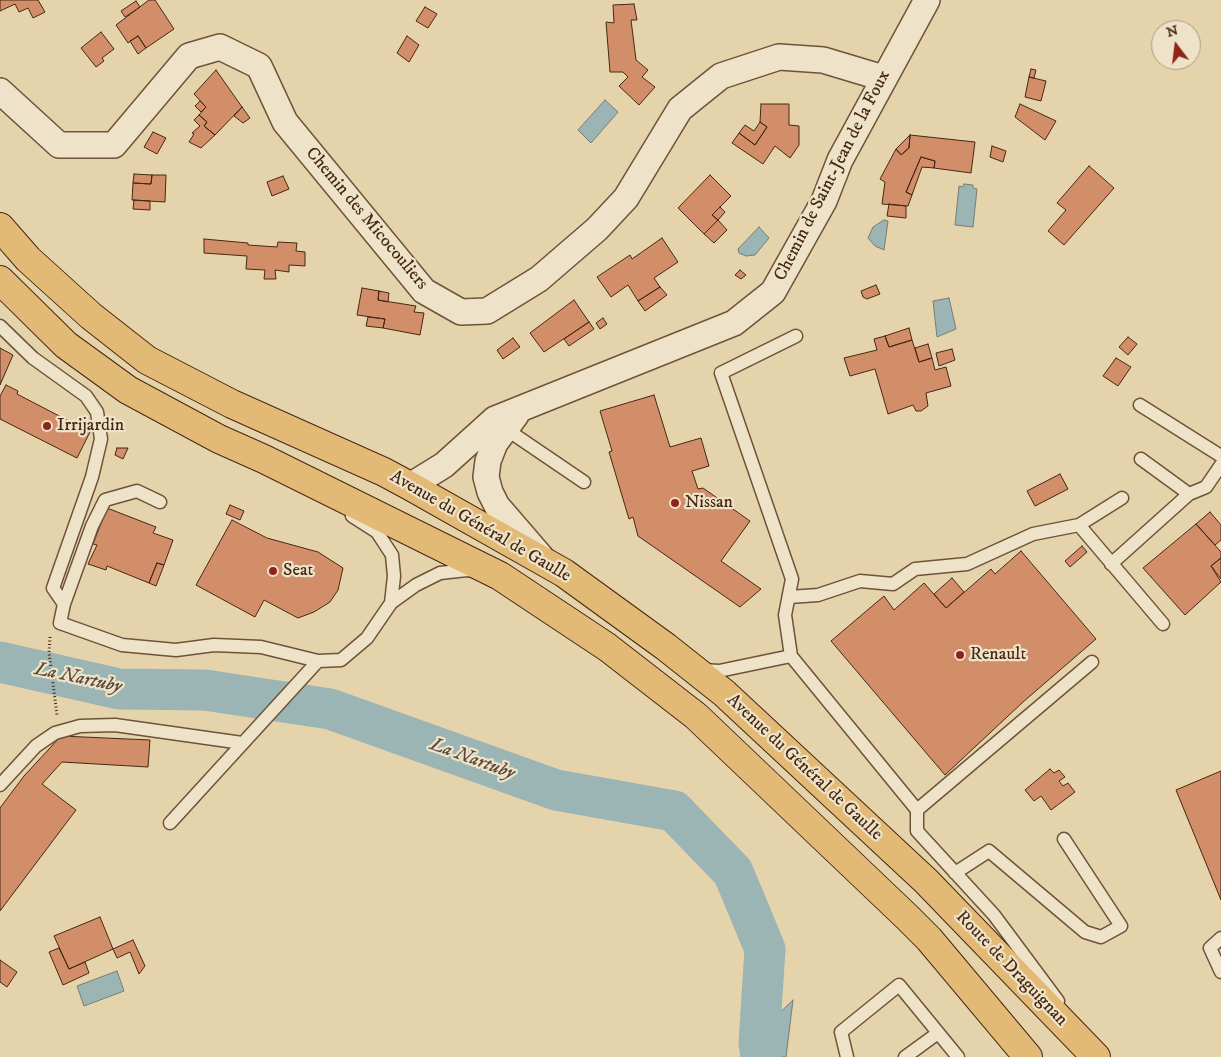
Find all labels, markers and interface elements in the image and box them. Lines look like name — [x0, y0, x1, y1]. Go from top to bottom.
north arrow — [1151, 20, 1201, 70]
text: N — [1164, 21, 1180, 42]
street label: Chemin de Saint-Jean de la Foux — [770, 67, 896, 285]
street label: Chemin des Micocouliers — [300, 143, 432, 295]
place label: Irrijardin — [57, 415, 124, 437]
marker: Irrijardin — [41, 420, 53, 432]
street label: Avenue du Général de Gaulle — [386, 466, 574, 588]
place label: Nissan — [685, 492, 733, 514]
marker: Nissan — [669, 497, 681, 509]
place label: Seat — [283, 560, 313, 582]
marker: Seat — [267, 565, 279, 577]
place label: Renault — [970, 644, 1026, 666]
marker: Renault — [954, 649, 966, 661]
water label: La Nartuby — [32, 659, 124, 699]
street label: Avenue du Général de Gaulle — [722, 690, 886, 846]
water label: La Nartuby — [427, 734, 517, 786]
street label: Route de Draguignan — [951, 907, 1071, 1031]

